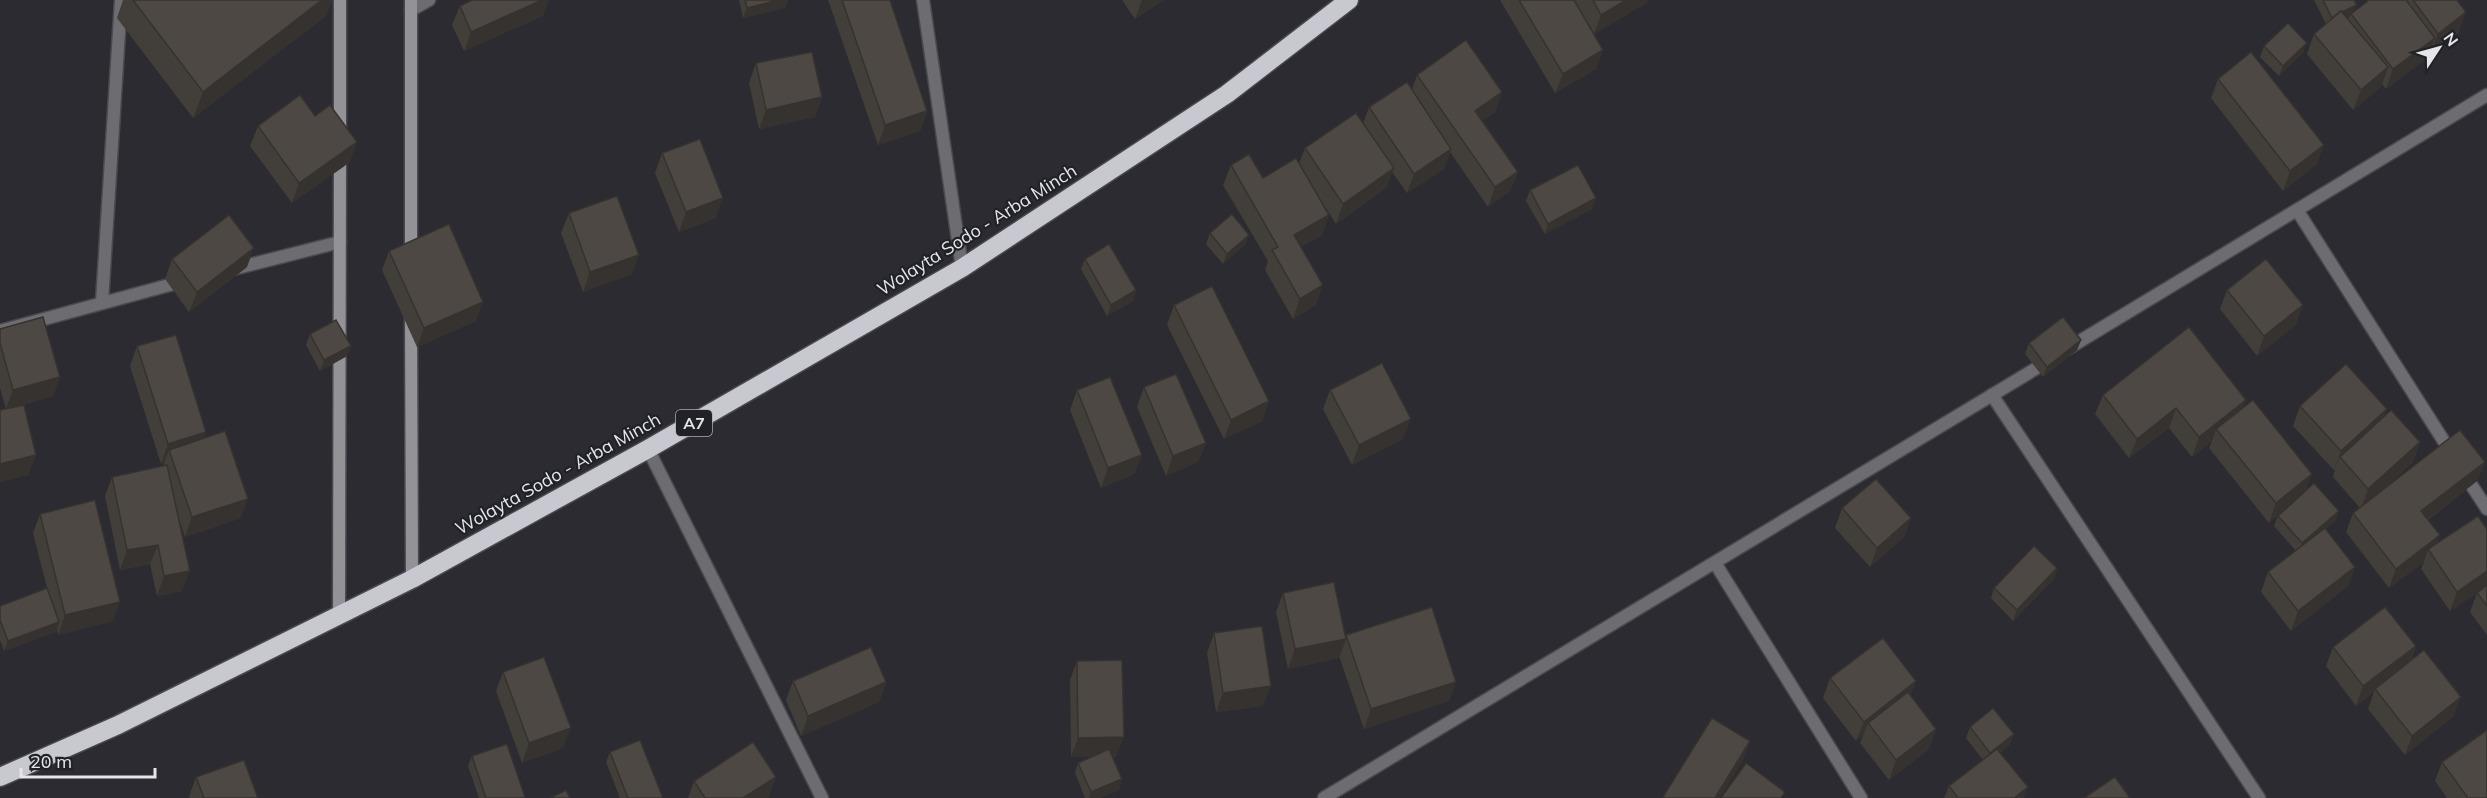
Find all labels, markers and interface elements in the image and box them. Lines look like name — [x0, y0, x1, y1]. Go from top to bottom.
north arrow — [2409, 18, 2469, 78]
text: N — [2439, 28, 2463, 50]
street label: Wolayta Sodo - Arba Minch — [873, 159, 1081, 301]
street label: Wolayta Sodo - Arba Minch — [451, 407, 664, 540]
road number: A7 — [676, 410, 712, 436]
scale bar — [21, 741, 154, 779]
text: 20 m — [30, 750, 72, 773]

